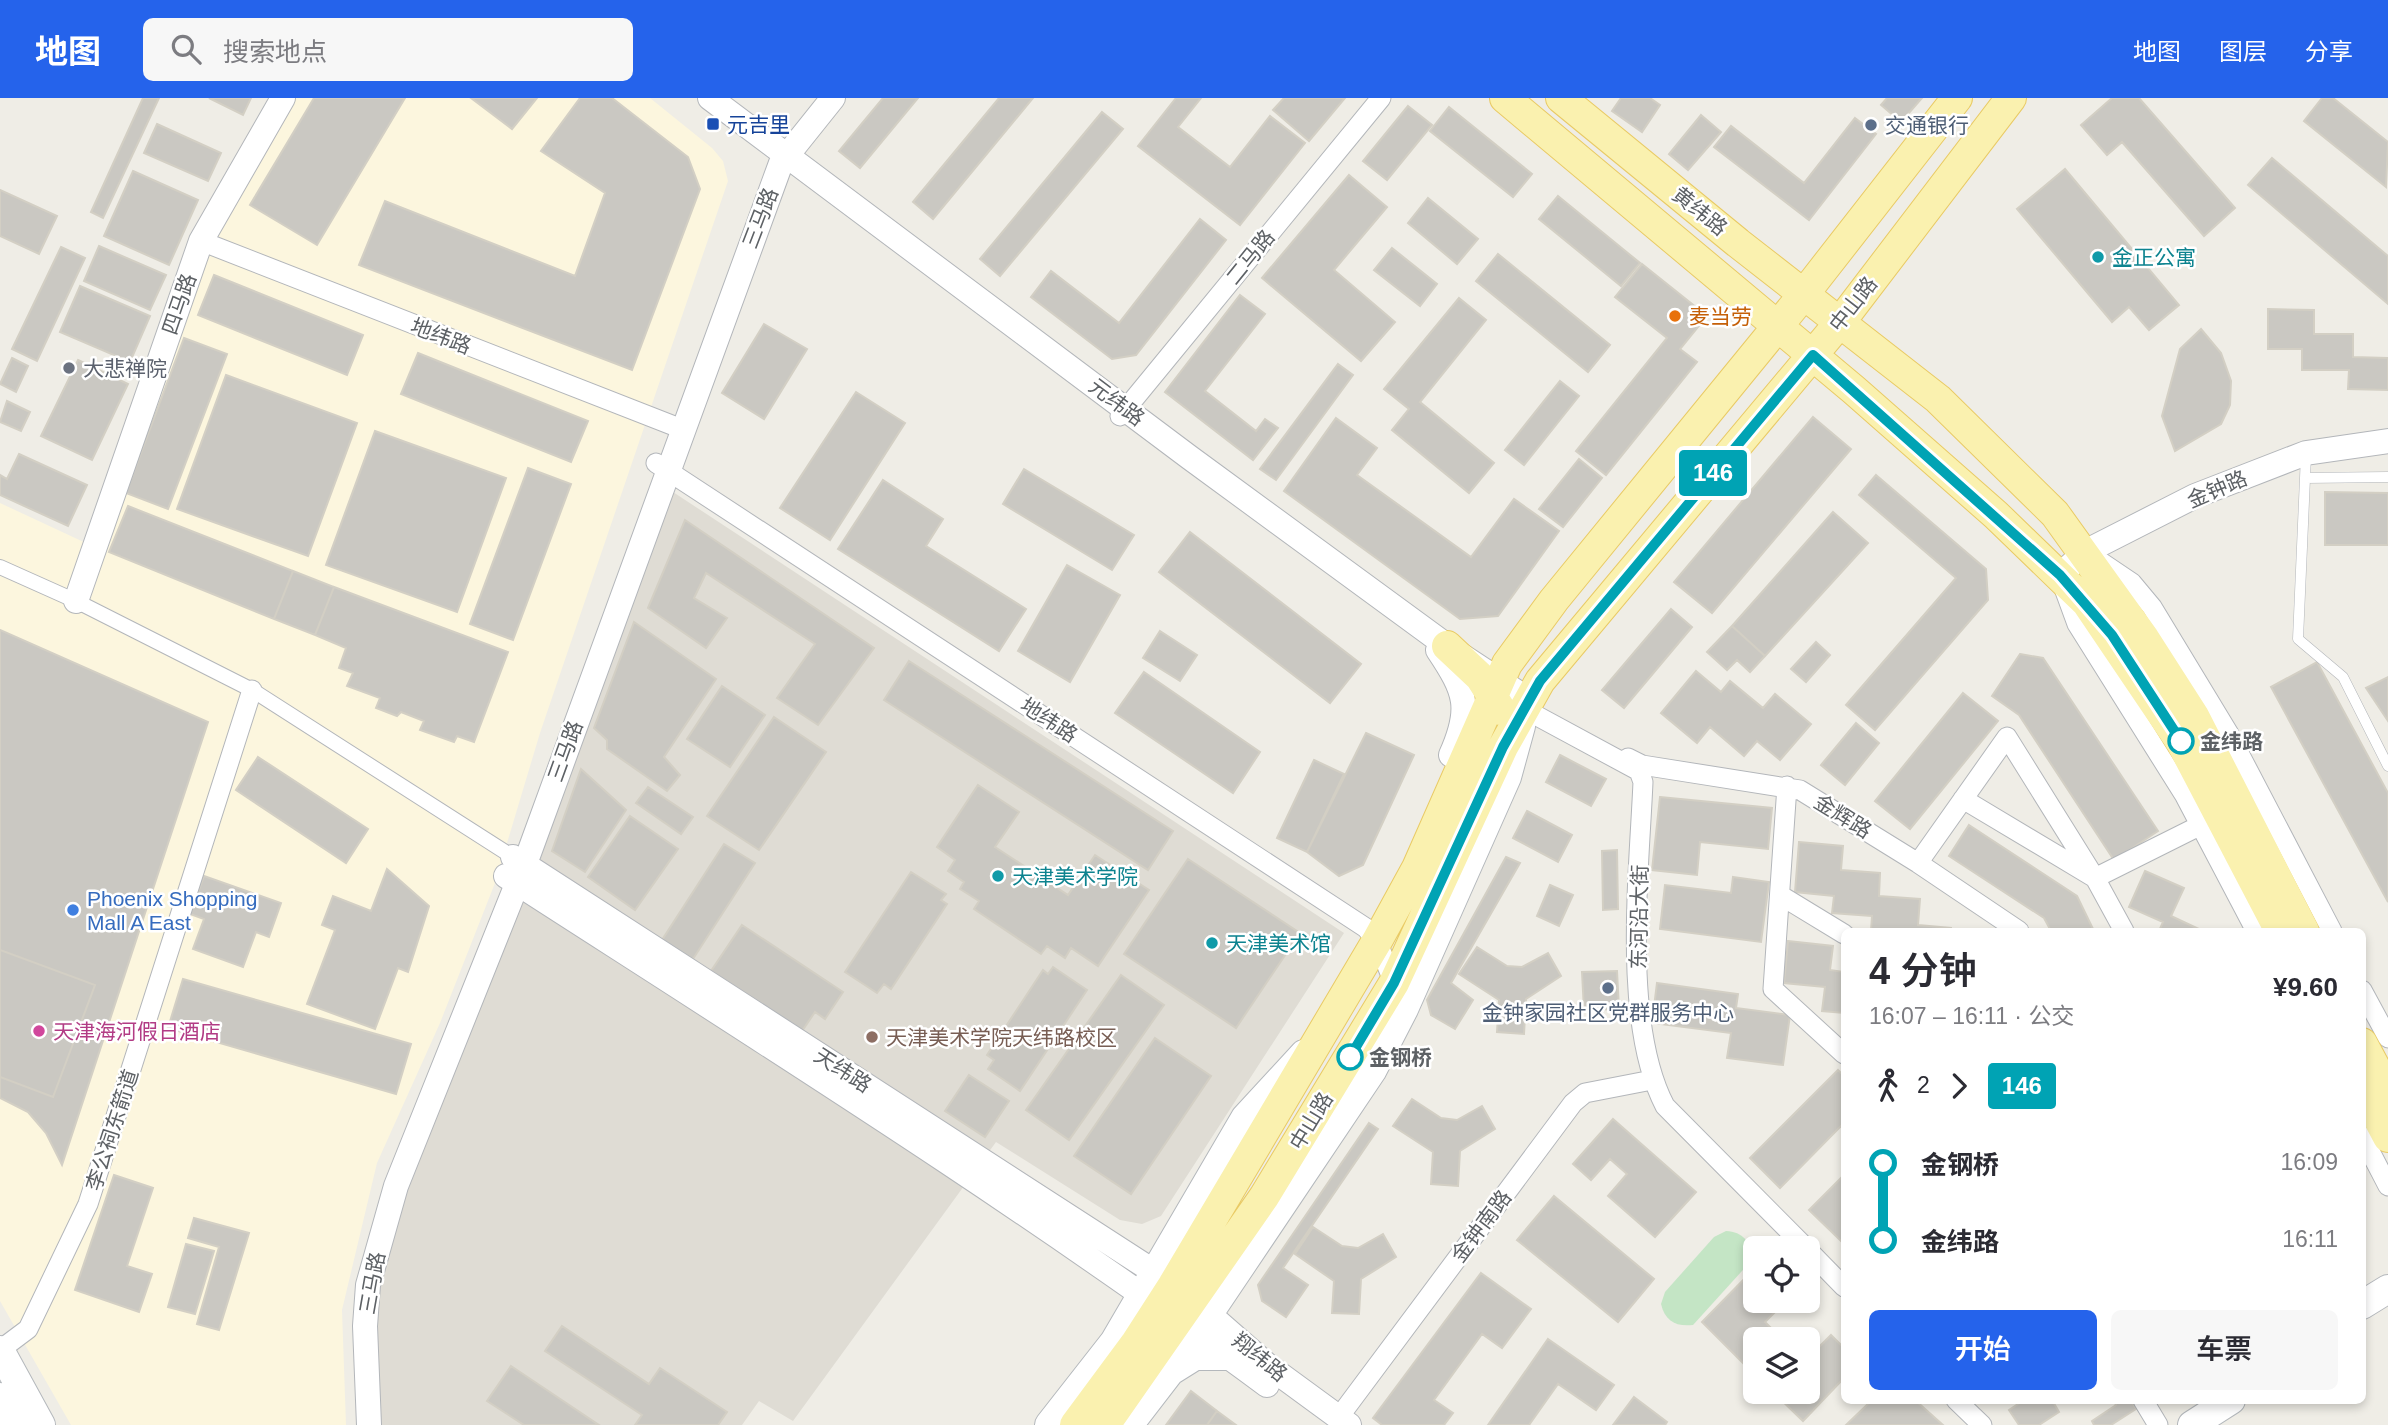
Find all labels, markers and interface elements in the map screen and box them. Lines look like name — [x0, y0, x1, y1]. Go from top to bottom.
search box — [143, 18, 633, 81]
icon: search — [167, 30, 205, 68]
text: 地图 — [35, 33, 101, 70]
text: 搜索地点 — [223, 37, 327, 67]
text: 地图 — [2133, 38, 2181, 65]
text: 图层 — [2219, 38, 2267, 65]
text: 分享 — [2305, 38, 2353, 65]
place label: 元吉里 — [727, 113, 790, 136]
place label: 交通银行 — [1885, 114, 1969, 137]
marker: 元吉里 — [705, 116, 721, 132]
marker: 交通银行 — [1863, 117, 1879, 133]
street label: 黄纬路 — [1668, 182, 1732, 240]
street label: 三马路 — [738, 184, 782, 252]
street label: 二马路 — [1221, 225, 1279, 289]
place label: 金正公寓 — [2112, 246, 2196, 269]
marker: 金正公寓 — [2090, 249, 2106, 265]
street label: 四马路 — [158, 270, 200, 338]
street label: 中山路 — [1825, 272, 1881, 336]
place label: 麦当劳 — [1689, 305, 1752, 328]
marker: 麦当劳 — [1667, 308, 1683, 324]
street label: 地纬路 — [407, 314, 475, 358]
place label: 大悲禅院 — [83, 357, 167, 380]
marker: 大悲禅院 — [61, 360, 77, 376]
street label: 元纬路 — [1085, 374, 1149, 430]
line badge: 146 — [1673, 450, 1753, 496]
text: 146 — [1693, 459, 1733, 486]
street label: 金钟路 — [2184, 466, 2250, 512]
street label: 地纬路 — [1016, 693, 1082, 747]
street label: 三马路 — [543, 717, 587, 785]
marker: 金纬路 — [2168, 728, 2194, 754]
place label: 金纬路 — [2200, 730, 2263, 753]
street label: 金辉路 — [1810, 790, 1876, 842]
street label: 东河沿大街 — [1627, 864, 1651, 970]
place label: 天津美术学院 — [1012, 865, 1138, 888]
marker: 天津美术学院 — [990, 868, 1006, 884]
place label: Phoenix Shopping Mall A East — [87, 887, 257, 934]
marker: Phoenix Shopping Mall A East — [65, 902, 81, 918]
place label: 天津美术馆 — [1226, 932, 1331, 955]
marker: 天津美术馆 — [1204, 935, 1220, 951]
text: 4 分钟 — [1869, 950, 1977, 992]
text: ¥9.60 — [2273, 972, 2338, 1002]
marker: 金钟家园社区党群服务中心 — [1600, 980, 1616, 996]
place label: 金钟家园社区党群服务中心 — [1482, 1001, 1734, 1024]
text: 16:07 – 16:11 · 公交 — [1869, 1003, 2074, 1029]
place label: 天津海河假日酒店 — [53, 1020, 221, 1043]
marker: 天津海河假日酒店 — [31, 1023, 47, 1039]
place label: 天津美术学院天纬路校区 — [886, 1026, 1117, 1049]
marker: 天津美术学院天纬路校区 — [864, 1029, 880, 1045]
street label: 天纬路 — [810, 1043, 876, 1097]
marker: 金钢桥 — [1337, 1044, 1363, 1070]
place label: 金钢桥 — [1369, 1046, 1432, 1069]
street label: 李公祠东箭道 — [82, 1067, 142, 1193]
icon: walk — [1869, 1067, 1907, 1105]
icon: forward — [1940, 1067, 1978, 1105]
text: 2 — [1917, 1072, 1930, 1098]
text: 146 — [2002, 1072, 2042, 1099]
street label: 中山路 — [1285, 1088, 1337, 1154]
text: 16:09 — [2280, 1149, 2338, 1175]
text: 金钢桥 — [1921, 1150, 1999, 1180]
street label: 金钟南路 — [1447, 1186, 1515, 1266]
text: 16:11 — [2282, 1226, 2338, 1252]
text: 金纬路 — [1921, 1227, 1999, 1257]
map controls — [1743, 1236, 1820, 1404]
button: locate — [1743, 1236, 1820, 1313]
street label: 三马路 — [355, 1250, 389, 1316]
button: 开始 — [1869, 1310, 2097, 1390]
button: 车票 — [2111, 1310, 2338, 1390]
button: layers — [1743, 1327, 1820, 1404]
street label: 翔纬路 — [1228, 1328, 1292, 1386]

